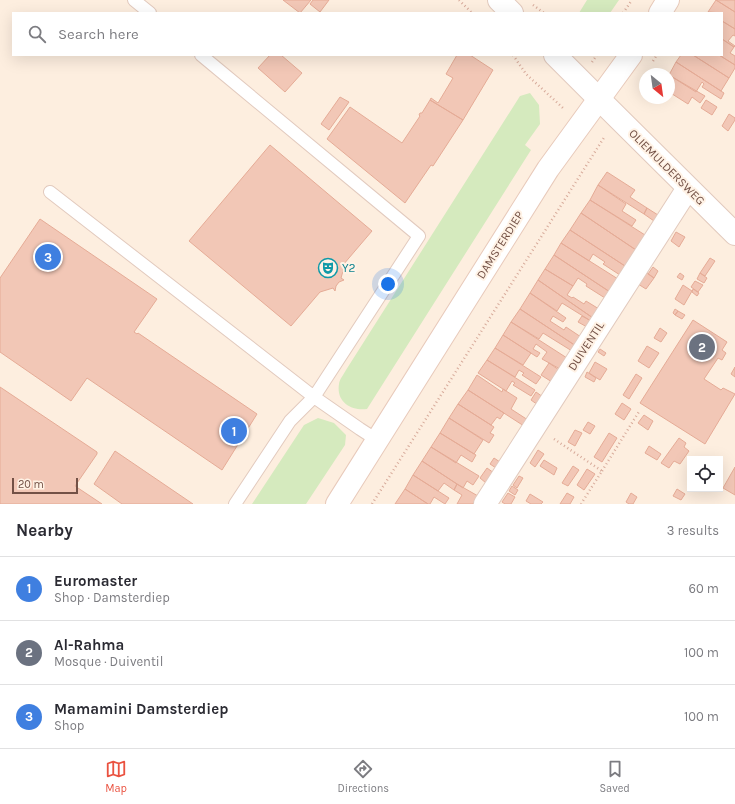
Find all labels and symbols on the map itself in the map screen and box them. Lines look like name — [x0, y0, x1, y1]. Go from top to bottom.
north arrow — [639, 68, 675, 104]
street label: OLIEMULDERSWEG — [626, 126, 708, 208]
street label: DAMSTERDIEP — [474, 208, 527, 281]
pin: 3 — [35, 242, 61, 272]
theatre icon: Y2 — [317, 257, 339, 279]
place label: Y2 — [342, 261, 356, 275]
your location — [378, 274, 398, 294]
street label: DUIVENTIL — [565, 318, 607, 373]
pin: 2 — [689, 332, 715, 362]
pin: 1 — [221, 416, 247, 446]
scale bar — [12, 476, 78, 495]

